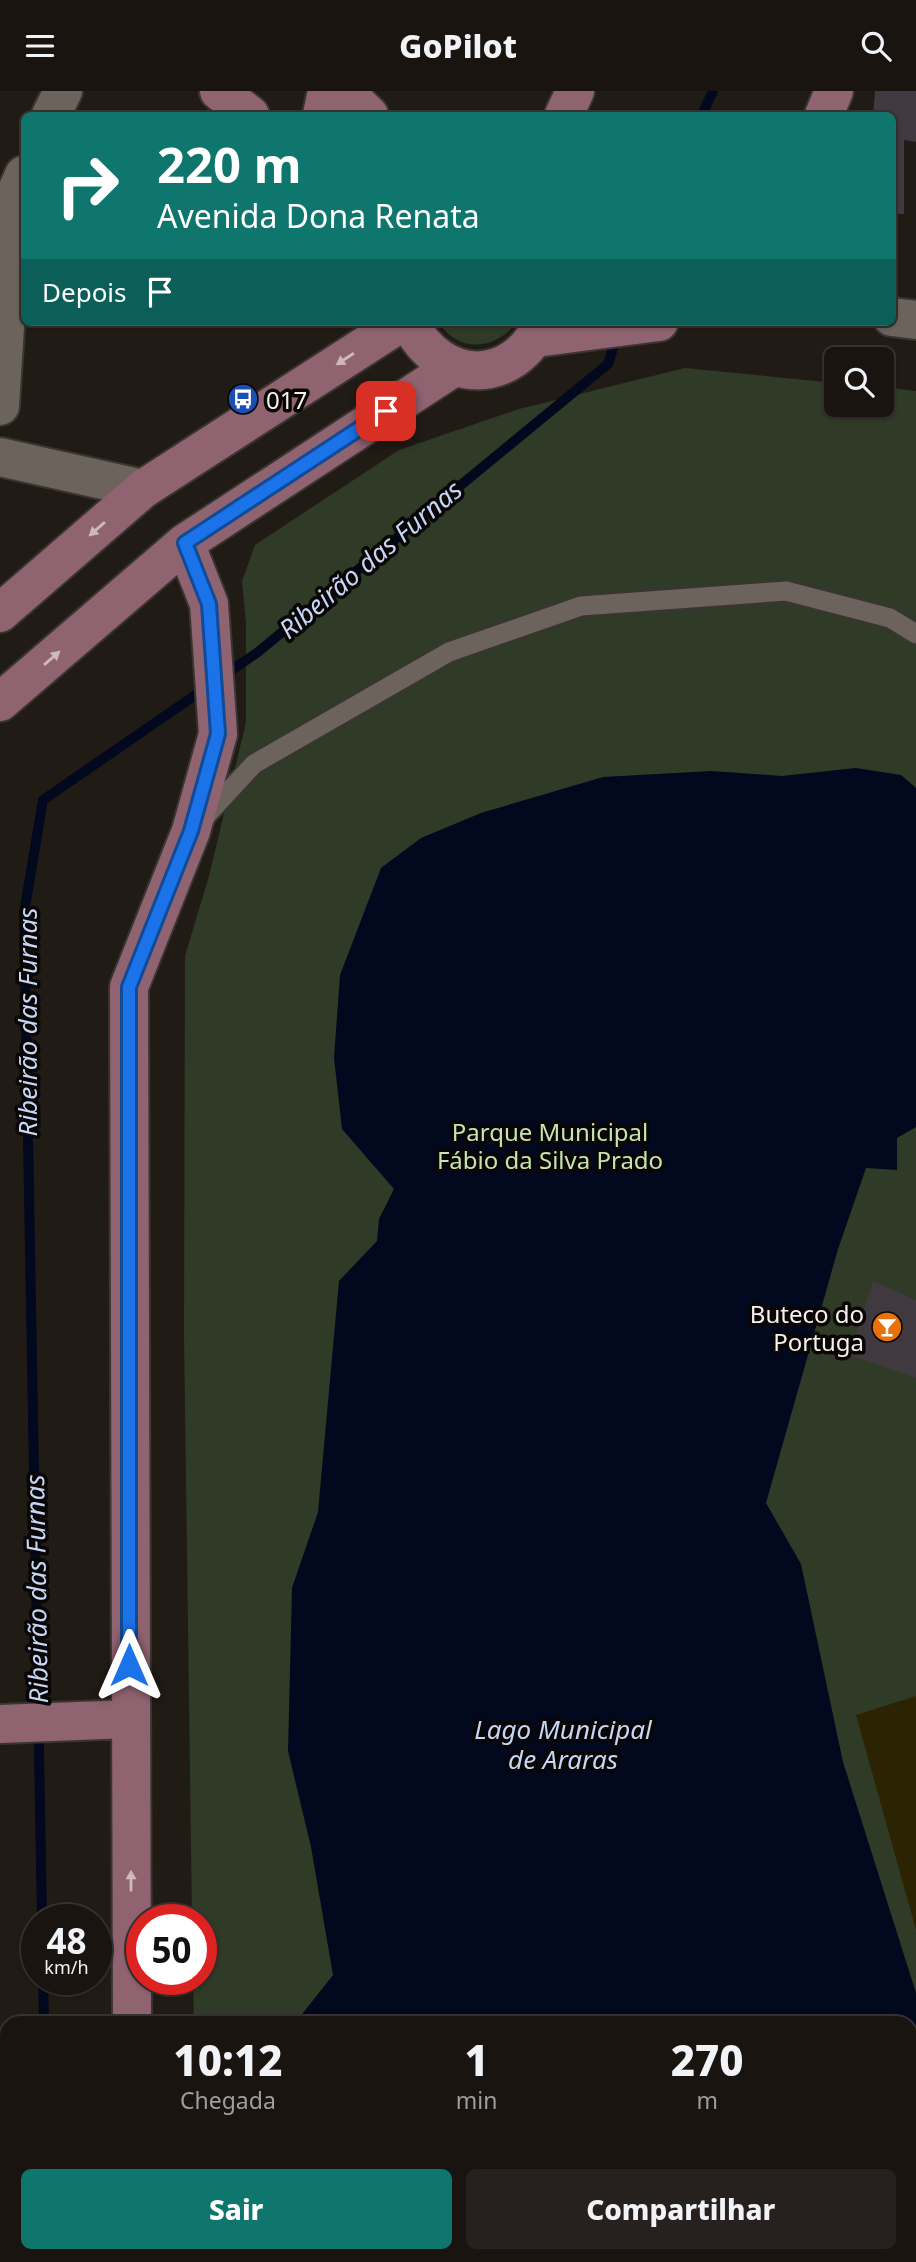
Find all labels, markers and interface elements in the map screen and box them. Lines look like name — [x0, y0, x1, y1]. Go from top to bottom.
text: GoPilot — [399, 24, 517, 67]
icon: menu — [21, 27, 59, 65]
icon: search — [857, 27, 895, 65]
text: 220 m — [157, 131, 302, 197]
icon: right — [42, 140, 133, 231]
text: Avenida Dona Renata — [157, 194, 480, 237]
icon: arrive — [141, 273, 179, 311]
text: Depois — [42, 274, 127, 310]
map controls — [824, 347, 894, 417]
button: search — [824, 347, 894, 417]
one-way arrow — [336, 352, 354, 366]
pin — [356, 381, 416, 441]
bus stop icon: 017 — [226, 382, 260, 416]
place label: 017 — [266, 383, 307, 416]
icon: arrive — [367, 392, 405, 430]
water label: Ribeirão das Furnas — [271, 472, 469, 646]
one-way arrow — [88, 521, 106, 537]
one-way arrow — [43, 651, 60, 666]
water label: Ribeirão das Furnas — [9, 907, 45, 1137]
park label: Parque Municipal Fábio da Silva Prado — [437, 1115, 663, 1176]
place label: Buteco do Portuga — [750, 1297, 864, 1358]
bar icon: Buteco do Portuga — [870, 1310, 904, 1344]
water label: Ribeirão das Furnas — [16, 1474, 56, 1704]
position arrow — [92, 1628, 166, 1702]
water label: Lago Municipal de Araras — [474, 1711, 653, 1777]
one-way arrow — [125, 1870, 137, 1892]
speed limit sign: 50 — [126, 1904, 217, 1995]
text: 48 — [46, 1917, 87, 1964]
text: km/h — [44, 1955, 89, 1979]
text: 10:12 — [173, 2031, 282, 2088]
text: 1 — [464, 2031, 489, 2088]
text: 270 — [671, 2031, 744, 2088]
text: Chegada — [180, 2084, 276, 2116]
text: min — [456, 2084, 497, 2116]
text: m — [696, 2084, 718, 2116]
button: Sair — [21, 2169, 452, 2249]
button: Compartilhar — [466, 2169, 896, 2249]

